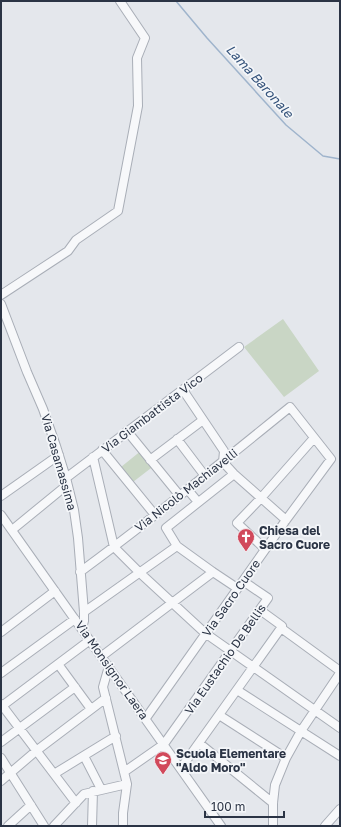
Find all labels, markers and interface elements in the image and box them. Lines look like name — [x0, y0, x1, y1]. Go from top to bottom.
water label: Lama Baronale — [223, 41, 298, 122]
street label: Via Giambattista Vico — [98, 370, 206, 456]
street label: Via Casamassima — [38, 412, 80, 512]
street label: Via Nicolò Machiavelli — [132, 445, 240, 535]
place label: Chiesa del Sacro Cuore — [259, 523, 330, 552]
church icon: Chiesa del Sacro Cuore — [236, 527, 256, 552]
street label: Via Sacro Cuore — [199, 556, 263, 640]
street label: Via Eustachio De Bellis — [181, 601, 269, 717]
street label: Via Monsignor Laera — [72, 618, 152, 722]
place label: Scuola Elementare "Aldo Moro" — [176, 746, 286, 775]
school or university icon: Scuola Elementare "Aldo Moro" — [153, 750, 173, 775]
scale bar — [205, 793, 284, 819]
text: 100 m — [211, 799, 245, 814]

